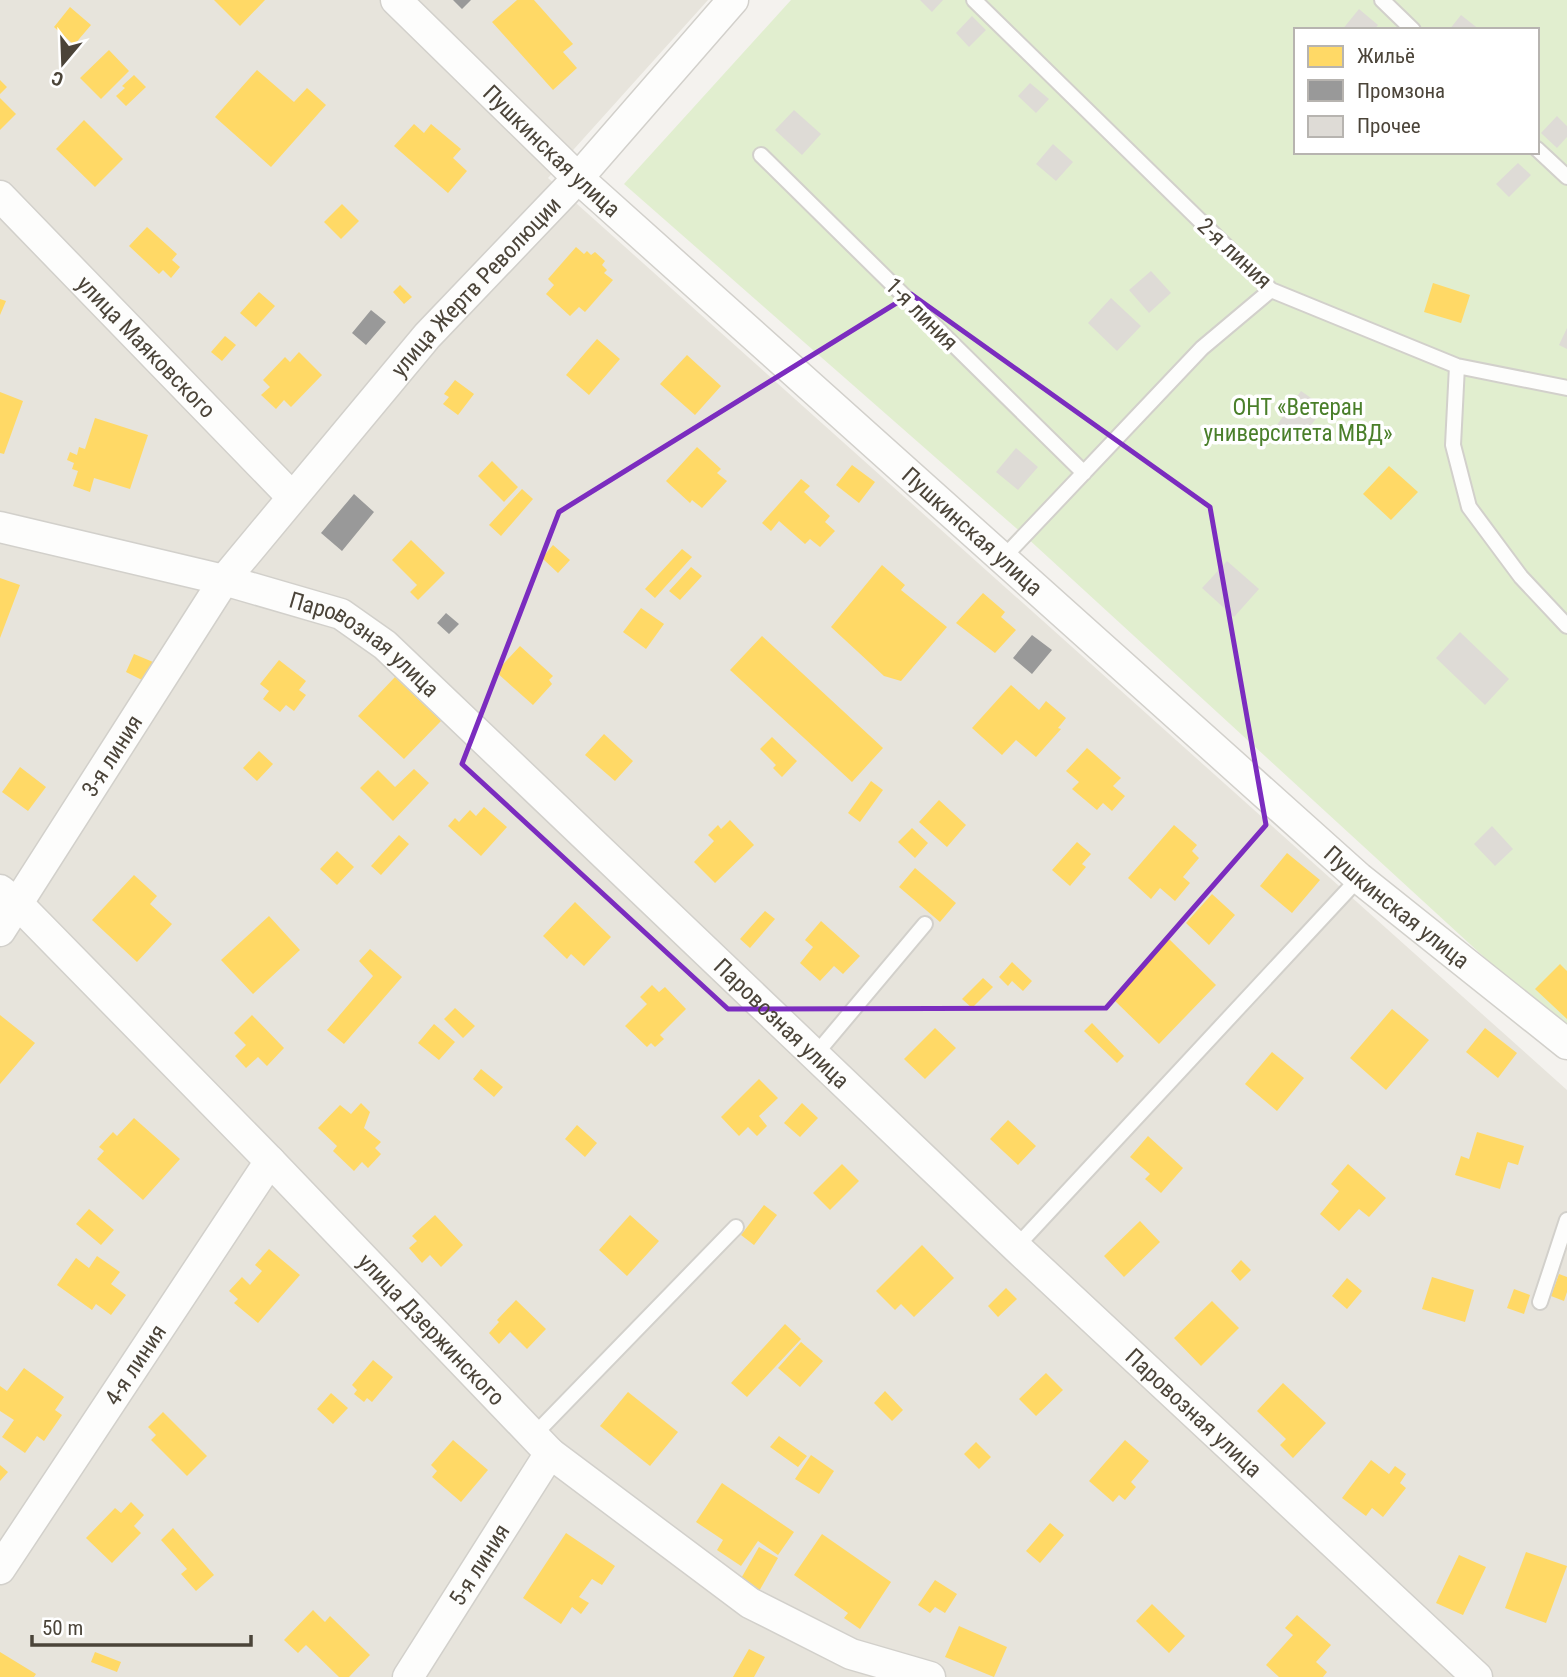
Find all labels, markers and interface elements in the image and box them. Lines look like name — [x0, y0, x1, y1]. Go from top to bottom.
north arrow — [28, 28, 98, 98]
legend — [1294, 28, 1539, 154]
text: Жильё — [1357, 44, 1415, 68]
text: С — [49, 66, 66, 91]
text: Промзона — [1357, 79, 1445, 103]
street label: Пушкинская улица — [477, 80, 625, 223]
text: Прочее — [1357, 114, 1421, 138]
street label: улица Жертв Революции — [386, 191, 567, 383]
street label: 2-я линия — [1192, 212, 1277, 294]
street label: улица Маяковского — [71, 270, 221, 424]
street label: 1-я линия — [880, 272, 964, 356]
park label: ОНТ «Ветеран университета МВД» — [1203, 394, 1393, 447]
street label: Пушкинская улица — [896, 462, 1048, 602]
street label: Паровозная улица — [286, 587, 444, 703]
street label: 3-я линия — [76, 710, 148, 802]
street label: Пушкинская улица — [1318, 840, 1474, 975]
street label: Паровозная улица — [708, 953, 854, 1094]
street label: улица Дзержинского — [352, 1248, 510, 1411]
street label: 4-я линия — [99, 1319, 172, 1411]
street label: Паровозная улица — [1120, 1343, 1267, 1483]
street label: 5-я линия — [444, 1519, 516, 1611]
scale bar — [32, 1604, 250, 1648]
text: 50 m — [42, 1616, 83, 1640]

